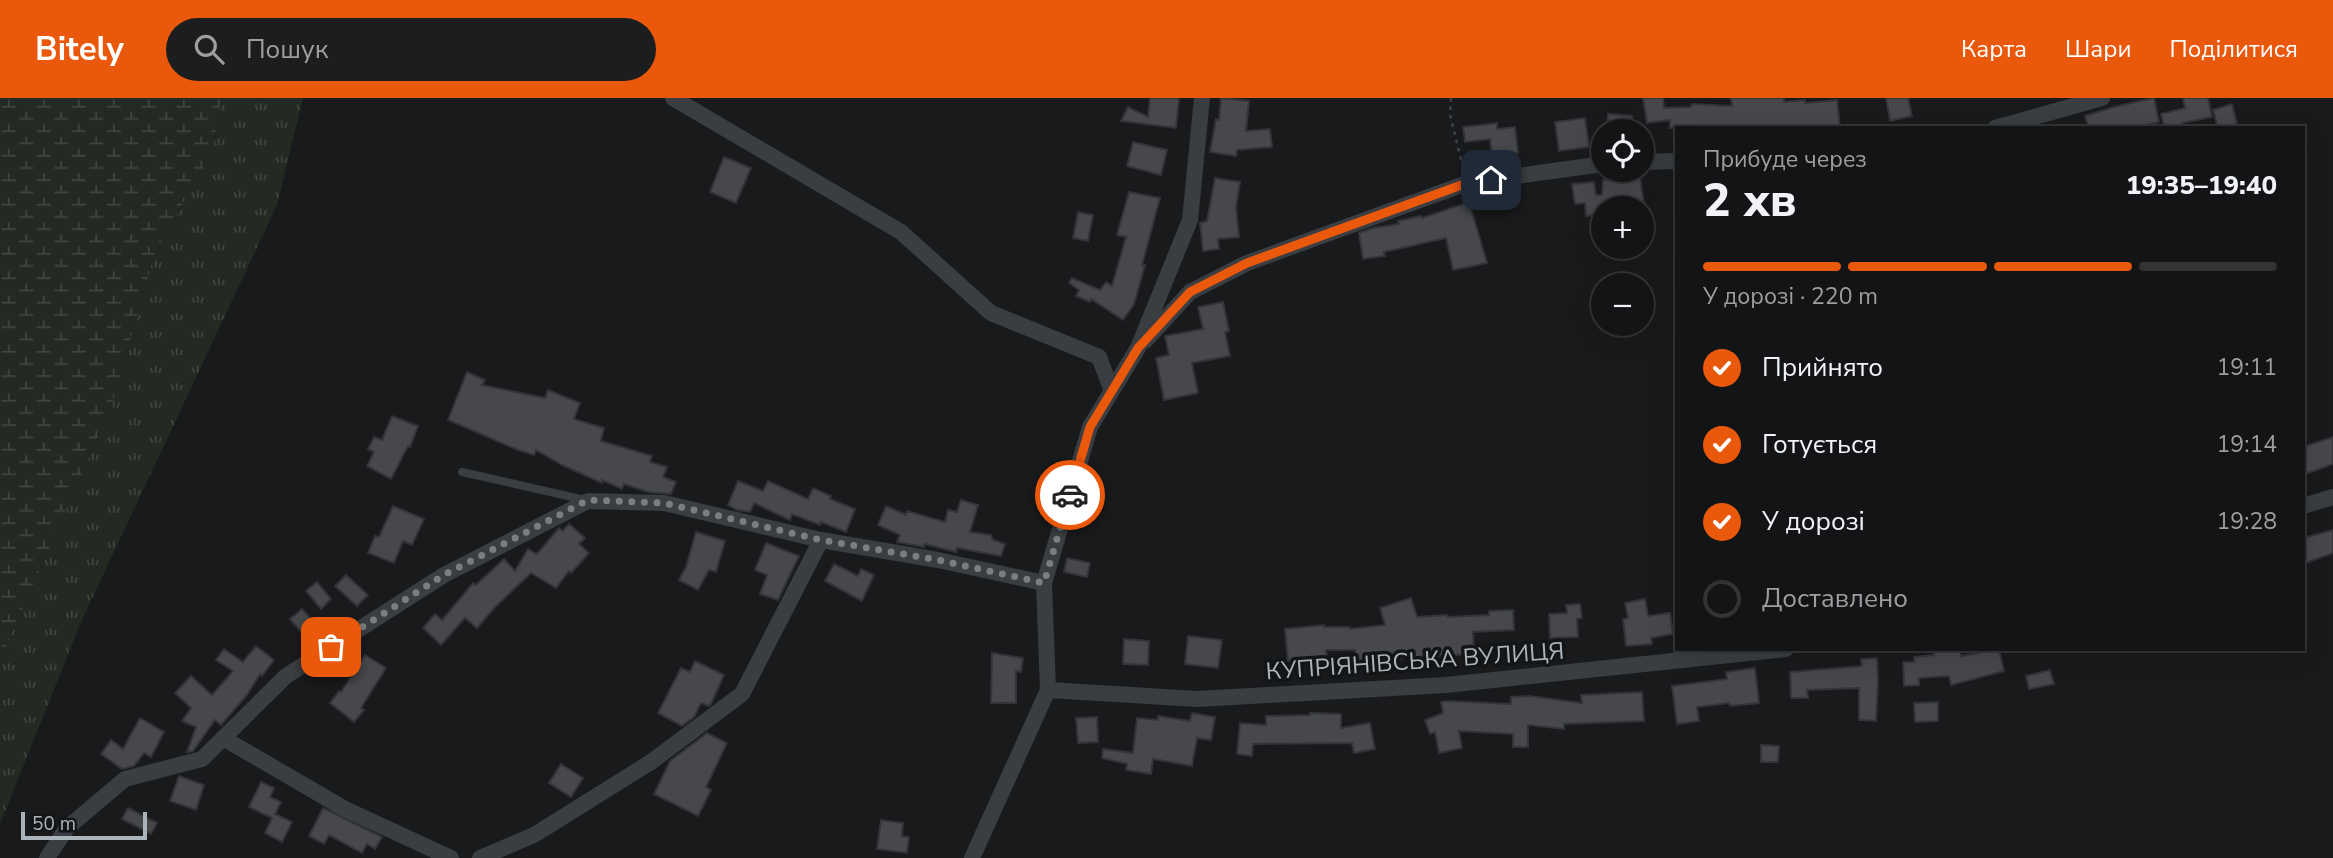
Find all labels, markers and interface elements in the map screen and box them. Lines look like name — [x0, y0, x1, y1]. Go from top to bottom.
search box — [166, 18, 656, 81]
text: Bitely — [35, 27, 124, 72]
icon: search — [190, 30, 228, 68]
text: Пошук — [246, 32, 328, 67]
text: Карта — [1961, 33, 2027, 65]
text: Шари — [2065, 33, 2132, 65]
text: Поділитися — [2170, 33, 2298, 65]
map controls — [1591, 119, 1654, 336]
button: locate — [1591, 119, 1654, 182]
text: Прибуде через — [1703, 144, 1867, 175]
pin — [1461, 150, 1521, 210]
icon: home — [1472, 161, 1510, 199]
text: 19:35–19:40 — [2126, 168, 2277, 203]
text: 2 хв — [1703, 169, 1797, 232]
button: + — [1591, 196, 1654, 259]
button: − — [1591, 273, 1654, 336]
text: У дорозі · 220 m — [1703, 281, 1878, 312]
icon: check — [1703, 349, 1741, 387]
text: Прийнято — [1762, 350, 1883, 385]
text: 19:11 — [2217, 352, 2277, 383]
icon: check — [1703, 426, 1741, 464]
text: Готується — [1762, 427, 1877, 462]
text: 19:14 — [2217, 429, 2277, 460]
courier — [1035, 460, 1105, 530]
icon: car — [1051, 476, 1089, 514]
icon: check — [1703, 503, 1741, 541]
text: У дорозі — [1762, 504, 1865, 539]
text: 19:28 — [2217, 506, 2277, 537]
text: Доставлено — [1762, 581, 1908, 616]
pin — [301, 617, 361, 677]
icon: bag — [312, 628, 350, 666]
street label: КУПРІЯНІВСЬКА ВУЛИЦЯ — [1265, 635, 1565, 687]
scale bar — [21, 809, 147, 841]
text: 50 m — [32, 811, 76, 837]

